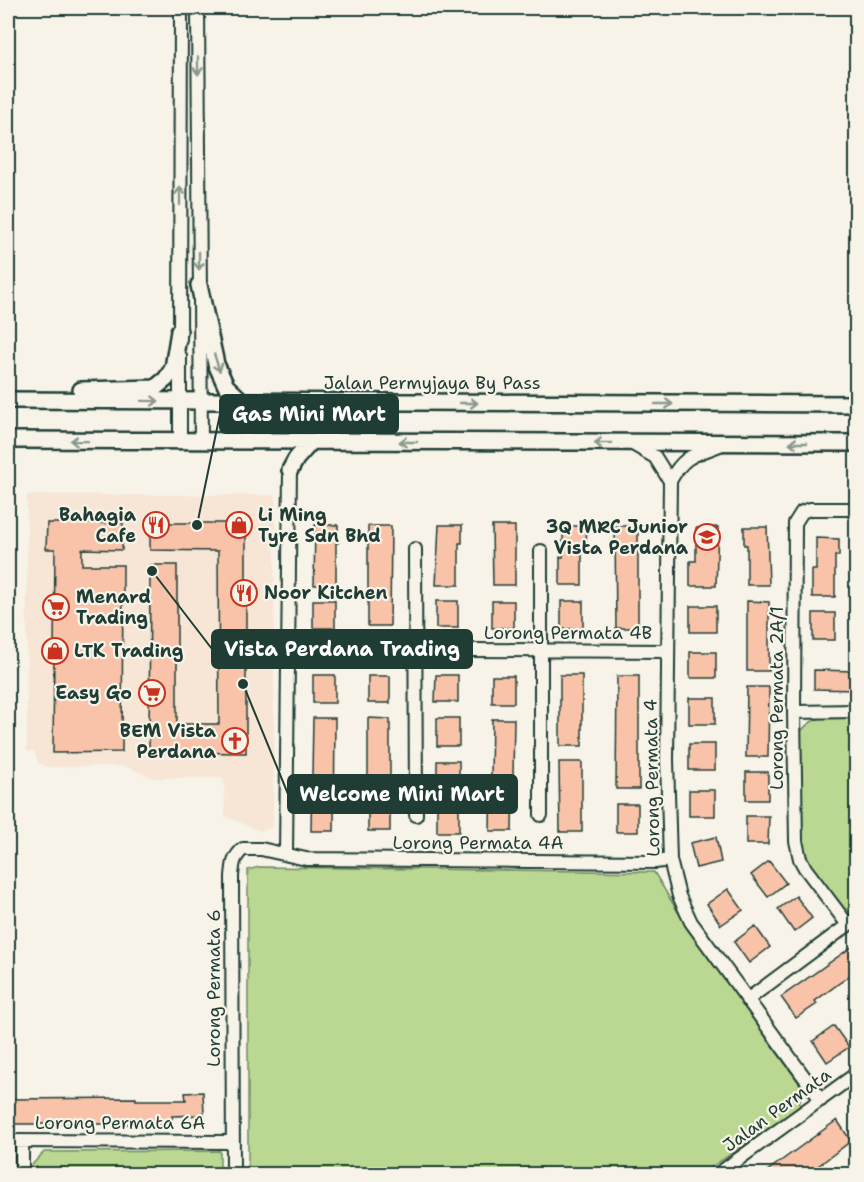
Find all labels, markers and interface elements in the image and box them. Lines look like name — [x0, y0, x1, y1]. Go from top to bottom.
one-way arrow — [192, 55, 204, 75]
one-way arrow — [174, 187, 186, 207]
one-way arrow — [193, 250, 205, 270]
one-way arrow — [212, 353, 223, 372]
street label: Jalan Permyjaya By Pass — [323, 371, 541, 395]
one-way arrow — [139, 395, 159, 407]
callout: Gas Mini Mart — [220, 395, 398, 433]
one-way arrow — [459, 397, 479, 409]
one-way arrow — [654, 398, 674, 410]
text: Gas Mini Mart — [232, 401, 386, 427]
one-way arrow — [70, 435, 90, 446]
one-way arrow — [399, 436, 419, 448]
one-way arrow — [594, 437, 614, 449]
one-way arrow — [789, 437, 809, 449]
place label: Bahagia Cafe — [59, 503, 137, 548]
place label: Li Ming Tyre Sdn Bhd — [258, 503, 381, 548]
restaurant icon: Bahagia Cafe — [141, 510, 171, 540]
shop icon: Li Ming Tyre Sdn Bhd — [224, 510, 254, 540]
place label: 3Q MRC Junior Vista Perdana — [546, 515, 689, 560]
school or university icon: 3Q MRC Junior Vista Perdana — [692, 522, 722, 552]
restaurant icon: Noor Kitchen — [229, 578, 259, 608]
place label: Noor Kitchen — [264, 581, 388, 605]
place label: Menard Trading — [76, 585, 151, 630]
supermarket icon: Menard Trading — [41, 592, 71, 622]
street label: Lorong Permata 2A/1 — [765, 606, 789, 790]
street label: Lorong Permata 4B — [484, 621, 652, 645]
callout: Vista Perdana Trading — [212, 630, 472, 668]
shop icon: LTK Trading — [40, 636, 70, 666]
text: Vista Perdana Trading — [224, 636, 460, 662]
place label: LTK Trading — [74, 639, 184, 663]
supermarket icon: Easy Go — [137, 678, 167, 708]
place label: Easy Go — [55, 681, 132, 705]
street label: Lorong Permata 4 — [639, 699, 665, 857]
place label: BEM Vista Perdana — [120, 719, 217, 764]
church icon: BEM Vista Perdana — [220, 726, 250, 756]
callout: Welcome Mini Mart — [288, 775, 517, 813]
text: Welcome Mini Mart — [299, 781, 505, 807]
street label: Lorong Permata 4A — [393, 831, 563, 855]
street label: Lorong Permata 6 — [202, 909, 226, 1067]
street label: Jalan Permata — [718, 1063, 836, 1157]
street label: Lorong Permata 6A — [35, 1111, 205, 1135]

